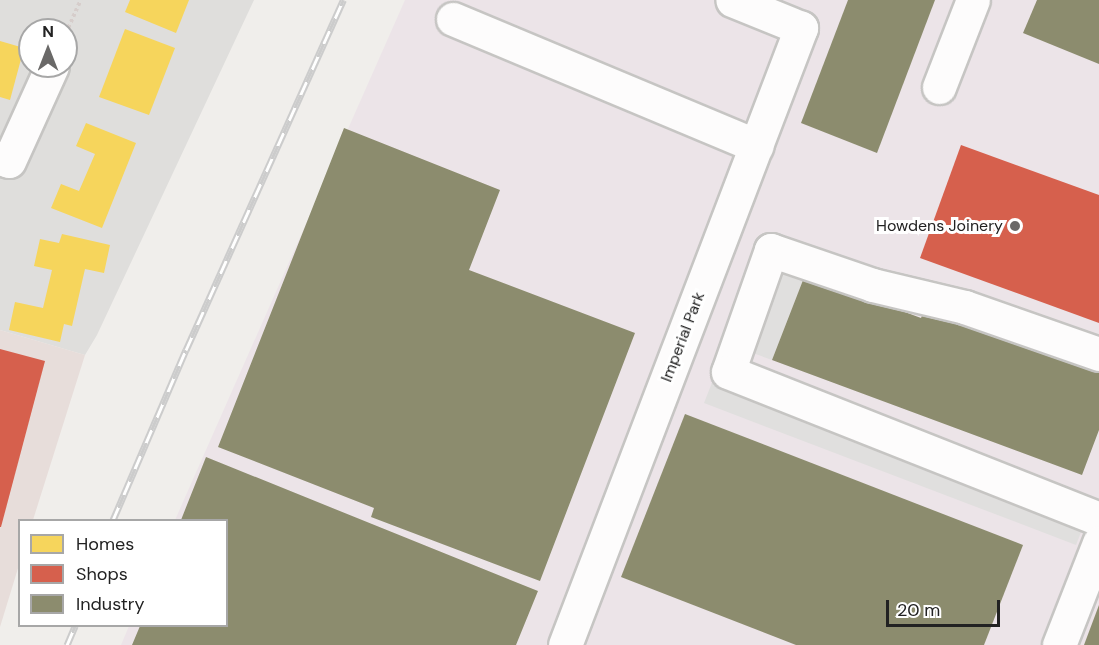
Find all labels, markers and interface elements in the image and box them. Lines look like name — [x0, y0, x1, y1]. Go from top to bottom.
north arrow — [18, 18, 78, 78]
text: N — [42, 21, 54, 42]
place label: Howdens Joinery — [876, 216, 1003, 236]
marker: Howdens Joinery — [1008, 219, 1022, 233]
street label: Imperial Park — [657, 289, 709, 385]
legend — [18, 519, 228, 627]
text: Homes — [76, 532, 134, 556]
text: Shops — [76, 562, 128, 586]
scale bar — [889, 588, 1003, 626]
text: Industry — [76, 592, 145, 616]
text: 20 m — [897, 598, 940, 622]

